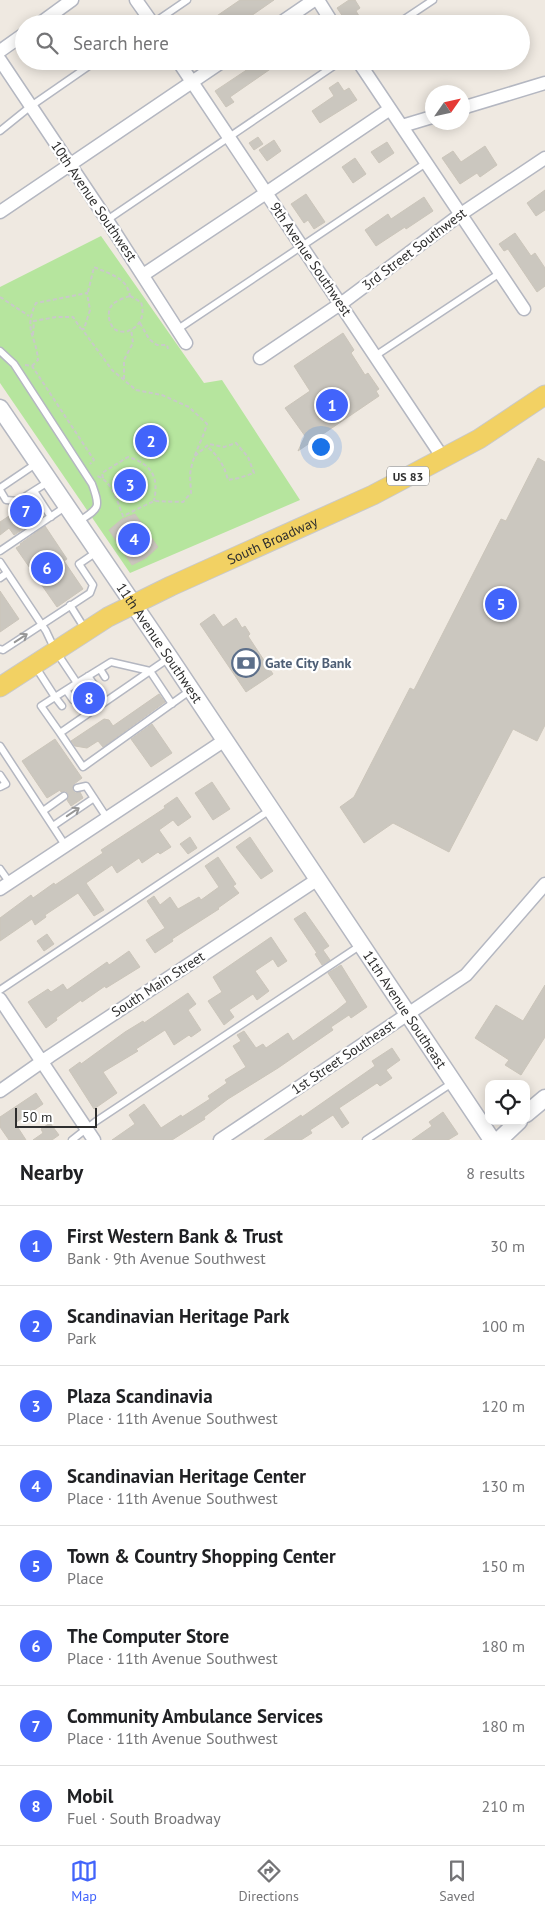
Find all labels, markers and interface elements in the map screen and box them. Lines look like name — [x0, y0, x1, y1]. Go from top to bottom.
search box — [15, 15, 530, 70]
icon: search — [33, 29, 61, 57]
text: Search here — [73, 31, 169, 55]
north arrow — [425, 85, 470, 130]
street label: 10th Avenue Southwest — [47, 137, 141, 265]
street label: 9th Avenue Southwest — [266, 199, 356, 320]
street label: 3rd Street Southwest — [358, 204, 470, 294]
pin: 1 — [316, 386, 348, 424]
pin: 2 — [135, 422, 167, 460]
your location — [308, 434, 334, 460]
pin: 3 — [114, 466, 146, 504]
road number: US 83 — [387, 466, 429, 486]
pin: 7 — [10, 492, 42, 530]
street label: South Broadway — [224, 512, 321, 569]
pin: 4 — [118, 520, 150, 558]
pin: 6 — [31, 549, 63, 587]
street label: 11th Avenue Southwest — [113, 579, 207, 707]
pin: 5 — [485, 585, 517, 623]
one-way arrow — [14, 633, 28, 643]
bank icon: Gate City Bank — [231, 648, 261, 678]
place label: Gate City Bank — [265, 654, 351, 672]
pin: 8 — [73, 679, 105, 717]
one-way arrow — [66, 807, 80, 817]
street label: South Main Street — [108, 947, 208, 1021]
street label: 11th Avenue Southeast — [359, 947, 451, 1072]
street label: 1st Street Southeast — [288, 1016, 398, 1098]
map controls — [485, 1080, 530, 1125]
button: locate — [485, 1080, 530, 1125]
scale bar — [15, 1105, 98, 1128]
text: 50 m — [22, 1108, 52, 1126]
text: Nearby — [20, 1159, 83, 1186]
text: 8 results — [466, 1163, 525, 1183]
text: First Western Bank & Trust — [67, 1224, 283, 1248]
text: 1 — [31, 1236, 41, 1256]
text: 30 m — [490, 1236, 525, 1256]
text: Bank · 9th Avenue Southwest — [67, 1248, 266, 1268]
text: Scandinavian Heritage Park — [67, 1304, 289, 1328]
text: 2 — [31, 1316, 41, 1336]
text: 100 m — [482, 1316, 525, 1336]
text: Park — [67, 1328, 96, 1348]
text: Plaza Scandinavia — [67, 1384, 213, 1408]
text: 3 — [31, 1396, 41, 1416]
text: 120 m — [482, 1396, 525, 1416]
text: Place · 11th Avenue Southwest — [67, 1408, 278, 1428]
text: Scandinavian Heritage Center — [67, 1464, 306, 1488]
text: 4 — [31, 1476, 41, 1496]
text: 130 m — [482, 1476, 525, 1496]
text: Place · 11th Avenue Southwest — [67, 1488, 278, 1508]
text: Town & Country Shopping Center — [67, 1544, 336, 1568]
text: 5 — [31, 1556, 41, 1576]
text: 150 m — [482, 1556, 525, 1576]
text: Place — [67, 1568, 104, 1588]
text: The Computer Store — [67, 1624, 229, 1648]
text: 6 — [31, 1636, 41, 1656]
text: 180 m — [482, 1636, 525, 1656]
text: Place · 11th Avenue Southwest — [67, 1648, 278, 1668]
text: Community Ambulance Services — [67, 1704, 323, 1728]
text: 7 — [31, 1716, 41, 1736]
text: 180 m — [482, 1716, 525, 1736]
text: Place · 11th Avenue Southwest — [67, 1728, 278, 1748]
text: Mobil — [67, 1784, 113, 1808]
text: 8 — [31, 1796, 41, 1816]
text: 210 m — [482, 1796, 525, 1816]
text: Fuel · South Broadway — [67, 1808, 221, 1828]
tab: Map — [70, 1857, 98, 1905]
tab: Directions — [238, 1857, 299, 1905]
tab: Saved — [439, 1857, 475, 1905]

